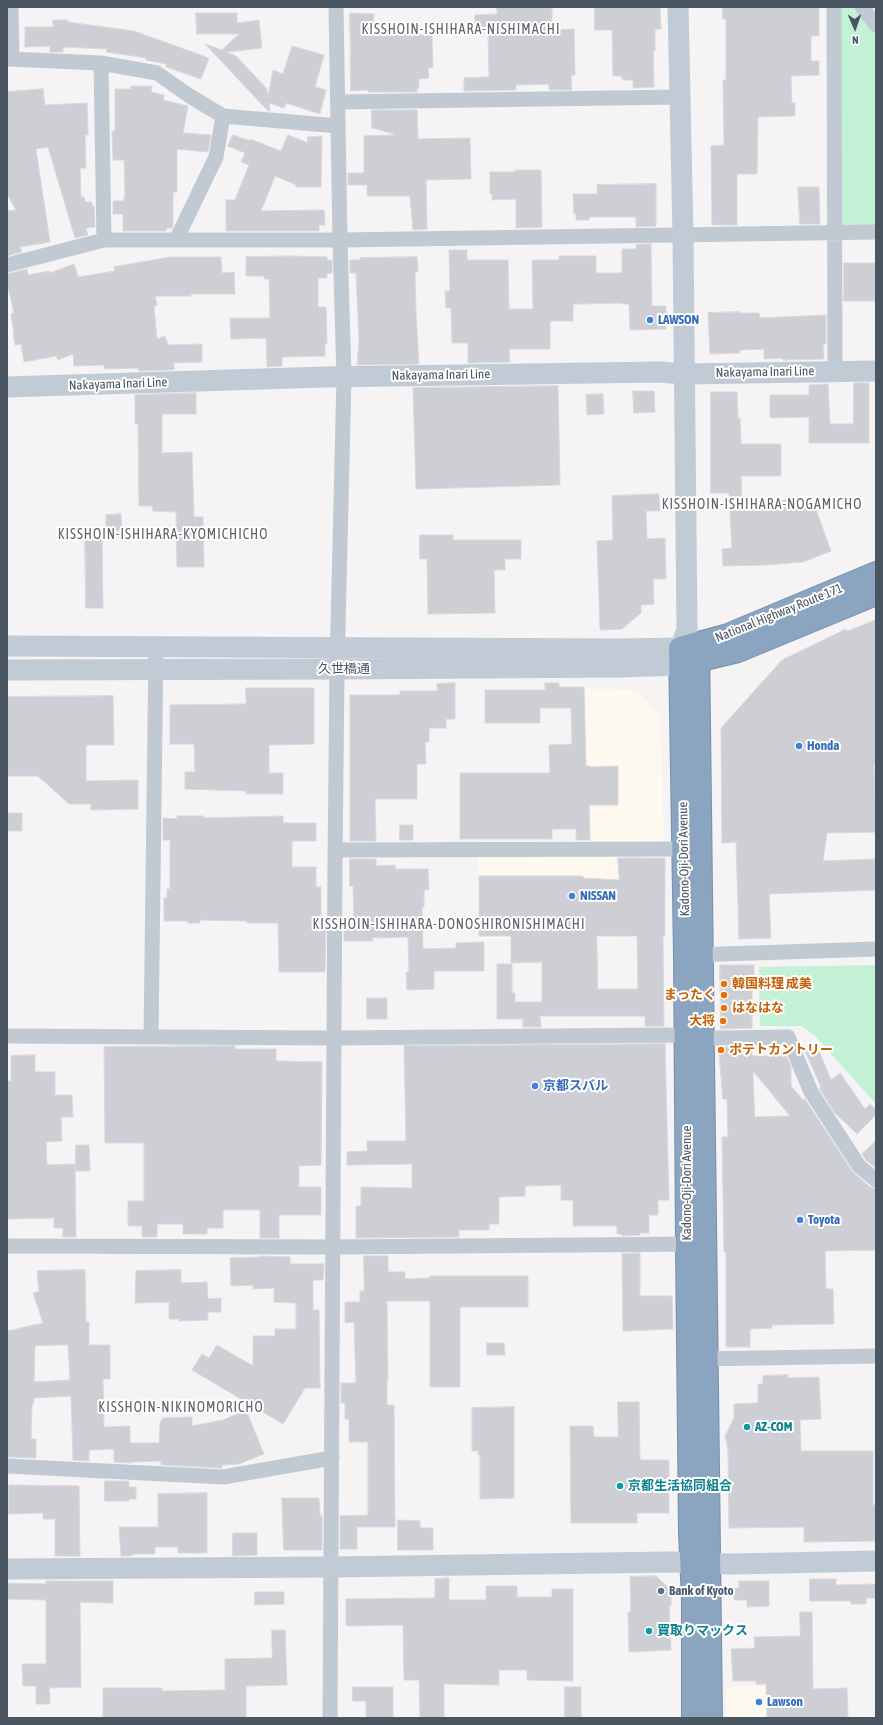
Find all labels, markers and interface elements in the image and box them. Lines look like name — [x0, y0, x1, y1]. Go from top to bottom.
north arrow — [835, 8, 875, 48]
district label: KISSHOIN-ISHIHARA-NISHIMACHI — [362, 22, 560, 38]
text: N — [852, 34, 859, 46]
place label: LAWSON — [658, 312, 699, 328]
marker: LAWSON — [645, 315, 655, 325]
street label: Nakayama Inari Line — [716, 363, 814, 381]
street label: Nakayama Inari Line — [392, 366, 490, 384]
street label: Nakayama Inari Line — [69, 374, 167, 394]
district label: KISSHOIN-ISHIHARA-NOGAMICHO — [662, 497, 862, 513]
district label: KISSHOIN-ISHIHARA-KYOMICHICHO — [58, 527, 268, 543]
street label: National Highway Route 171 — [713, 580, 845, 646]
street label: 久世橋通 — [318, 661, 370, 677]
place label: Honda — [807, 738, 839, 754]
marker: Honda — [794, 741, 804, 751]
street label: Kadono-Oji-Dori Avenue — [675, 801, 693, 917]
place label: NISSAN — [580, 888, 616, 904]
marker: NISSAN — [567, 891, 577, 901]
district label: KISSHOIN-ISHIHARA-DONOSHIRONISHIMACHI — [312, 917, 586, 933]
place label: 韓国料理 成美 — [732, 976, 812, 992]
marker: 韓国料理 成美 — [719, 979, 729, 989]
place label: まったく — [664, 987, 716, 1003]
marker: まったく — [719, 990, 729, 1000]
place label: はなはな — [732, 1000, 784, 1016]
marker: はなはな — [719, 1003, 729, 1013]
place label: 大将 — [689, 1013, 715, 1029]
marker: 大将 — [718, 1016, 728, 1026]
place label: ポテトカントリー — [729, 1042, 833, 1058]
marker: ポテトカントリー — [716, 1045, 726, 1055]
place label: 京都スバル — [543, 1078, 608, 1094]
marker: 京都スバル — [530, 1081, 540, 1091]
street label: Kadono-Oji-Dori Avenue — [679, 1126, 695, 1240]
place label: Toyota — [808, 1212, 840, 1228]
marker: Toyota — [795, 1215, 805, 1225]
district label: KISSHOIN-NIKINOMORICHO — [98, 1400, 264, 1416]
place label: AZ-COM — [755, 1419, 792, 1435]
marker: AZ-COM — [742, 1422, 752, 1432]
place label: 京都生活協同組合 — [628, 1478, 732, 1494]
marker: 京都生活協同組合 — [615, 1481, 625, 1491]
place label: Bank of Kyoto — [669, 1583, 734, 1599]
marker: Bank of Kyoto — [656, 1586, 666, 1596]
place label: 買取りマックス — [657, 1623, 748, 1639]
marker: 買取りマックス — [644, 1626, 654, 1636]
place label: Lawson — [767, 1694, 803, 1710]
marker: Lawson — [754, 1697, 764, 1707]

